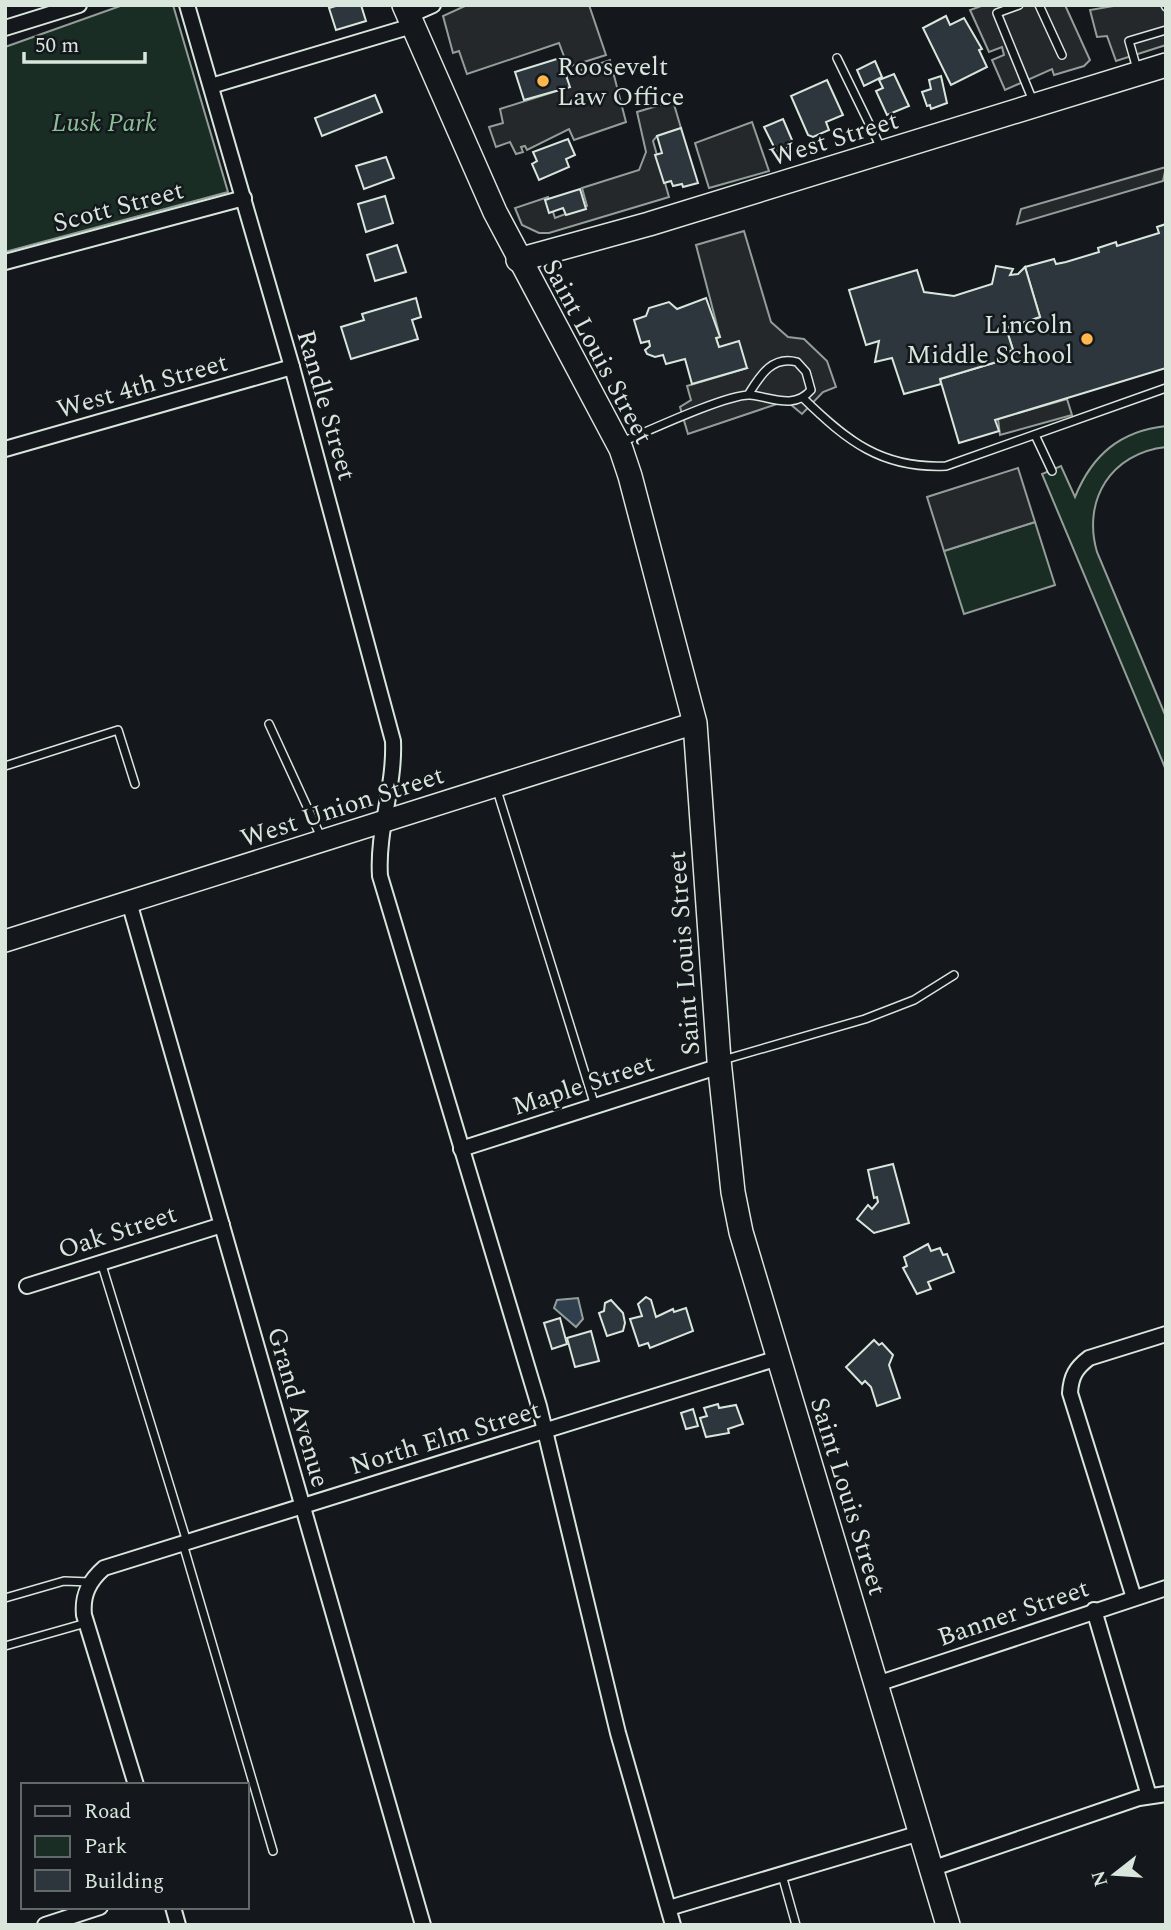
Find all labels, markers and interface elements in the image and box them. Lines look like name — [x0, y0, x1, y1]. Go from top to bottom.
scale bar — [24, 21, 145, 65]
text: 50 m — [35, 30, 79, 62]
place label: Roosevelt Law Office — [557, 47, 684, 117]
marker: Roosevelt Law Office — [535, 73, 551, 89]
street label: West Street — [765, 100, 903, 177]
park label: Lusk Park — [51, 103, 157, 143]
street label: Scott Street — [48, 170, 188, 244]
street label: Saint Louis Street — [531, 252, 663, 451]
place label: Lincoln Middle School — [906, 305, 1073, 375]
street label: Randle Street — [285, 325, 367, 485]
marker: Lincoln Middle School — [1079, 331, 1095, 347]
street label: West 4th Street — [52, 342, 233, 429]
street label: West Union Street — [235, 755, 449, 859]
street label: Saint Louis Street — [657, 849, 711, 1057]
street label: Maple Street — [507, 1043, 660, 1127]
street label: Oak Street — [53, 1194, 182, 1270]
street label: Grand Avenue — [256, 1322, 340, 1492]
street label: North Elm Street — [345, 1390, 546, 1486]
street label: Saint Louis Street — [799, 1392, 897, 1600]
street label: Banner Street — [932, 1568, 1094, 1658]
legend — [21, 1783, 248, 1909]
text: Road — [84, 1796, 131, 1828]
text: Park — [84, 1831, 128, 1863]
north arrow — [1080, 1839, 1150, 1909]
text: Building — [84, 1866, 164, 1898]
text: N — [1084, 1867, 1116, 1890]

